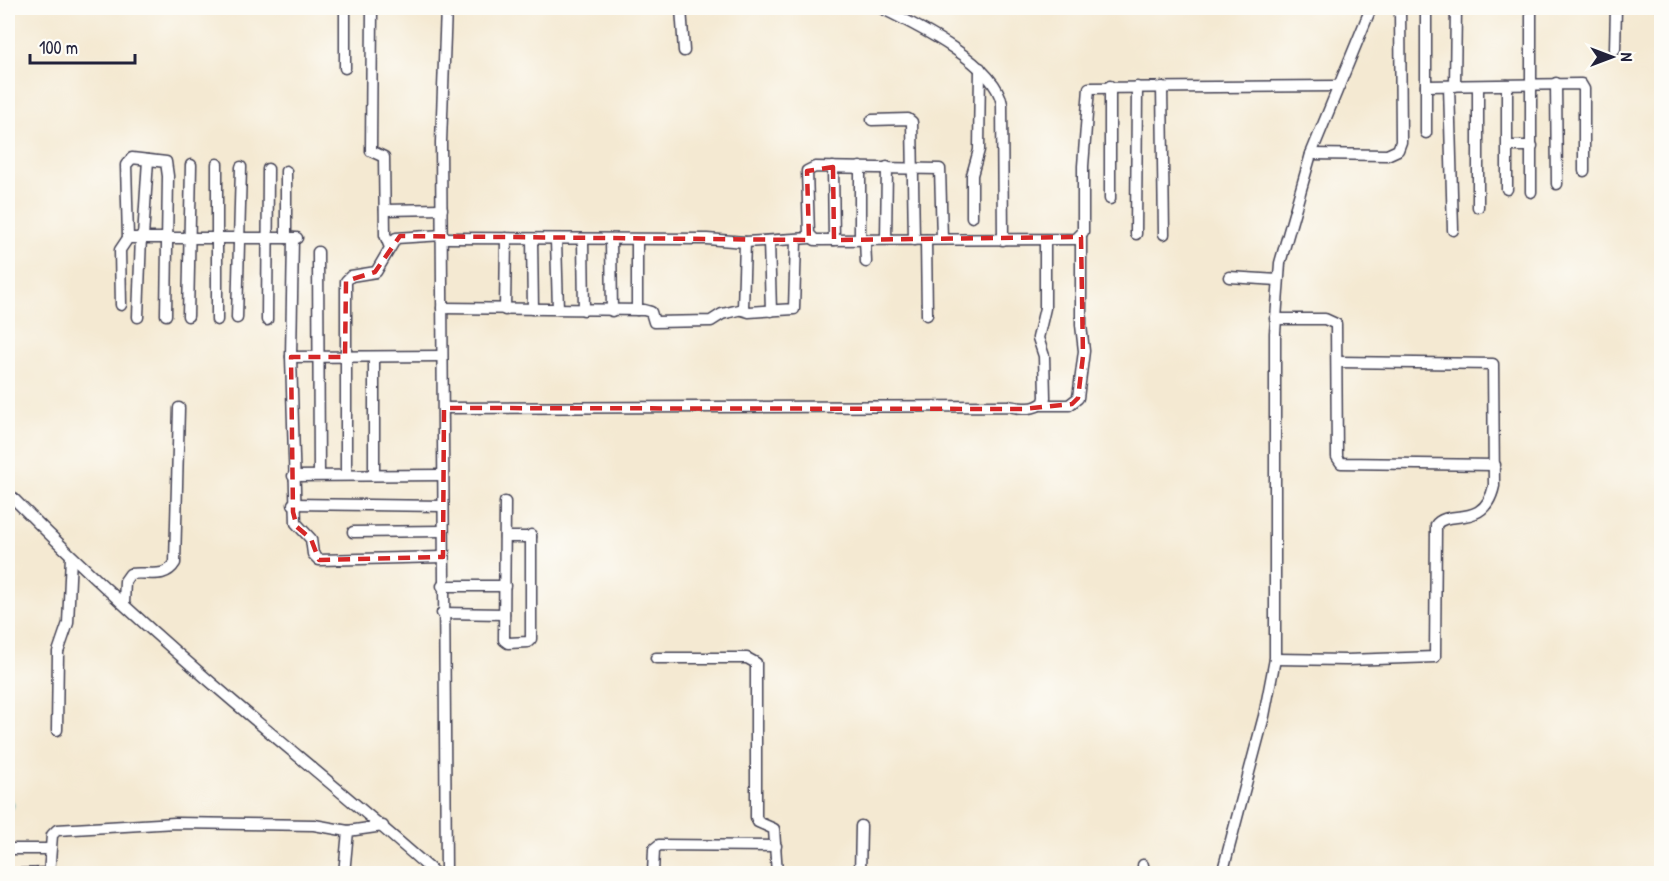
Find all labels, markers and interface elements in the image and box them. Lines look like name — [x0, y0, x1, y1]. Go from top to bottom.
scale bar — [30, 27, 135, 65]
north arrow — [1582, 27, 1642, 87]
text: 100 m — [39, 35, 78, 60]
text: N — [1616, 53, 1638, 62]

